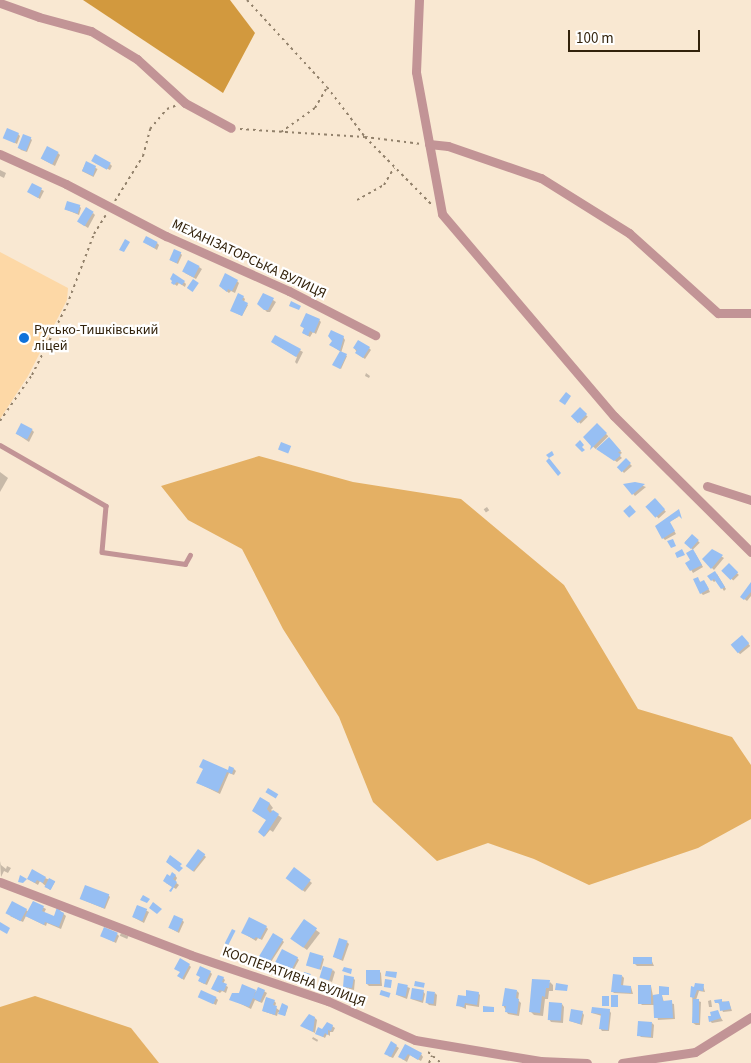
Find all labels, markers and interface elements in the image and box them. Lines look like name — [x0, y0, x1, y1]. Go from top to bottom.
scale bar — [571, 20, 704, 52]
text: 100 m — [576, 28, 614, 49]
street label: МЕХАНІЗАТОРСЬКА ВУЛИЦЯ — [169, 216, 329, 302]
place label: Русько-Тишківський ліцей — [34, 322, 158, 354]
marker: Русько-Тишківський ліцей — [18, 332, 30, 344]
street label: КООПЕРАТИВНА ВУЛИЦЯ — [220, 943, 368, 1011]

